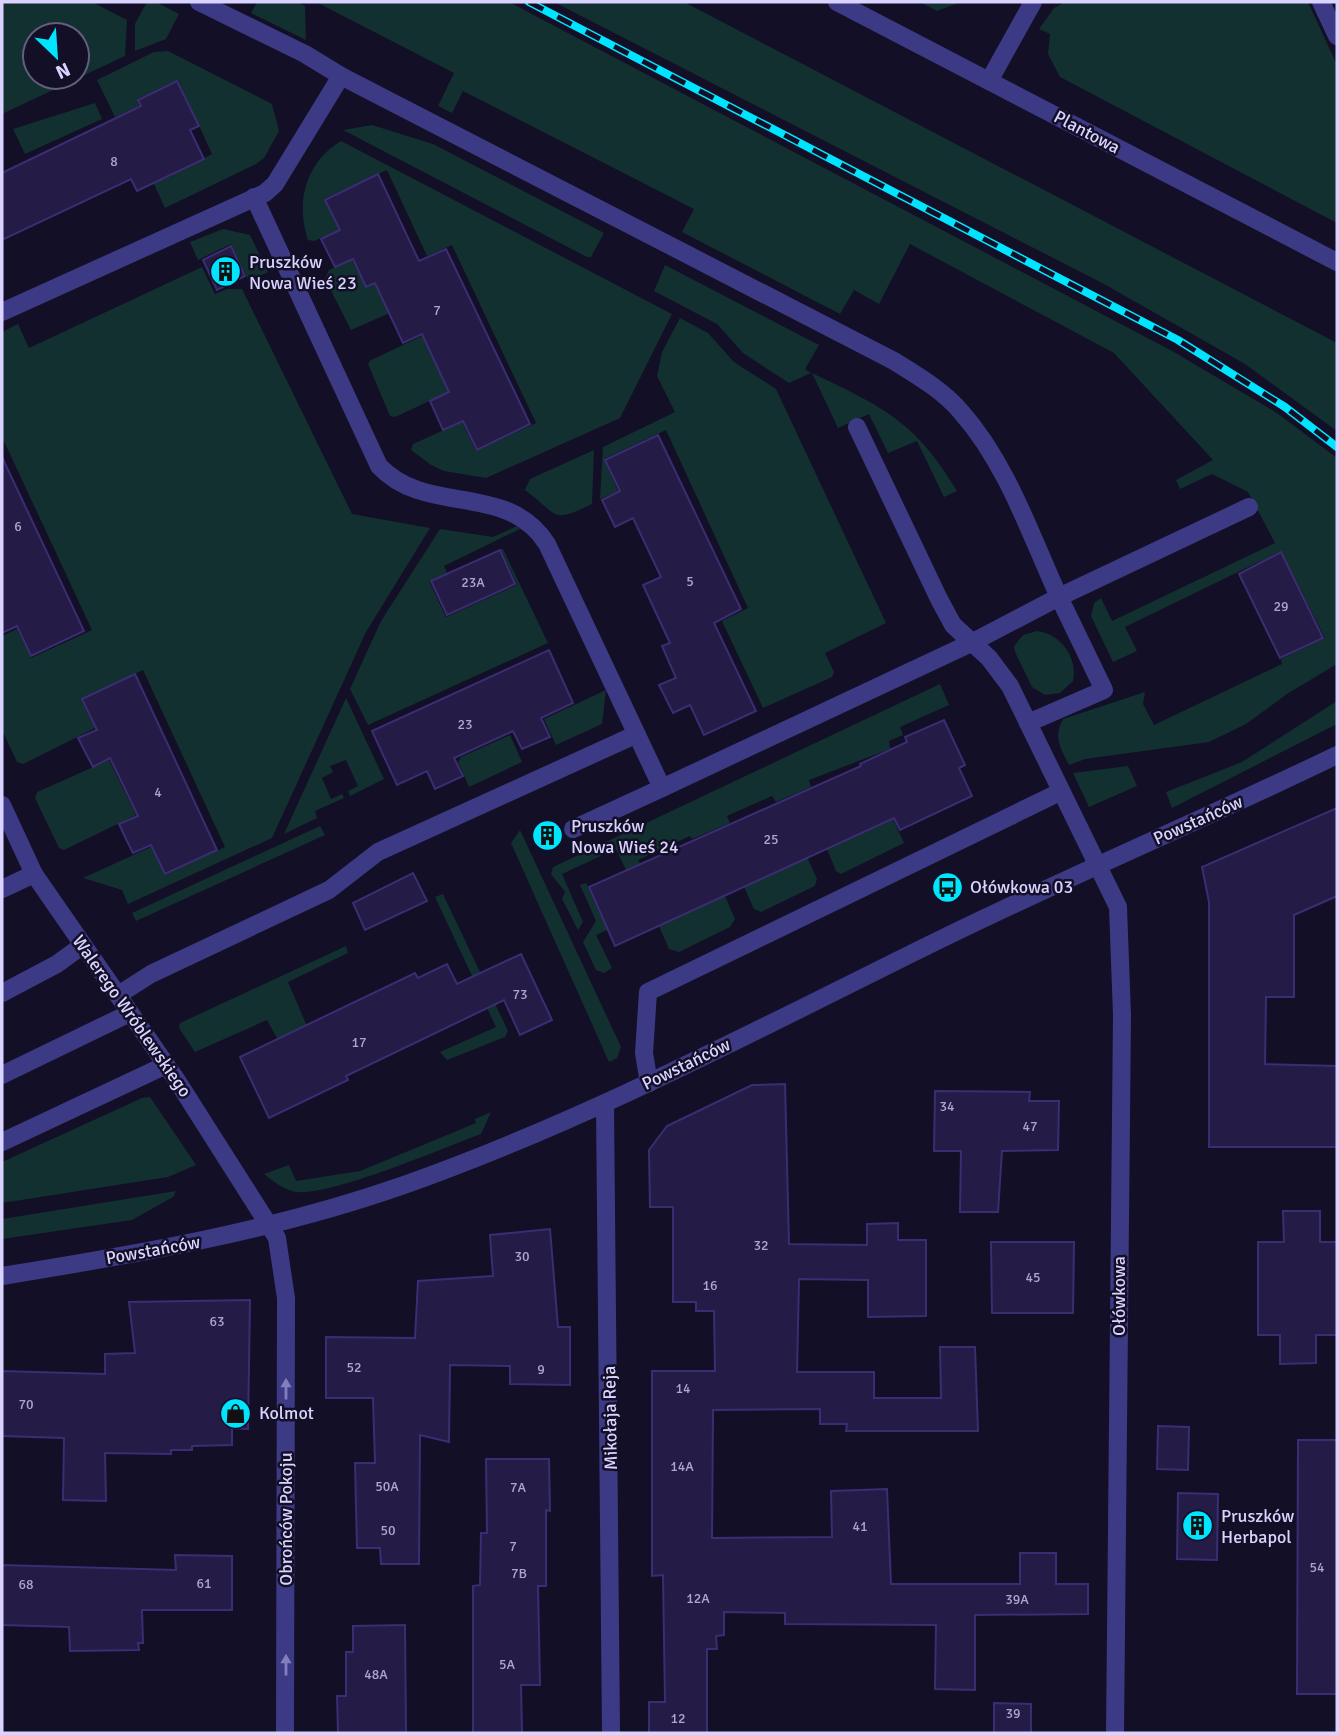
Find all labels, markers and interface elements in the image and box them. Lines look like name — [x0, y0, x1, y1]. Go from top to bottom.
north arrow — [21, 21, 91, 91]
text: N — [52, 57, 74, 84]
street label: Plantowa — [1050, 105, 1124, 159]
house number: 8 — [110, 153, 118, 170]
place label: Pruszków Nowa Wieś 23 — [249, 251, 357, 294]
building icon: Pruszków Nowa Wieś 23 — [209, 255, 243, 289]
house number: 7 — [433, 302, 441, 319]
house number: 6 — [14, 518, 22, 535]
house number: 5 — [686, 573, 694, 590]
house number: 23A — [461, 574, 485, 591]
house number: 29 — [1273, 598, 1289, 615]
house number: 23 — [457, 716, 473, 733]
house number: 4 — [154, 784, 162, 801]
street label: Powstańców — [1150, 791, 1246, 849]
place label: Pruszków Nowa Wieś 24 — [571, 815, 679, 858]
building icon: Pruszków Nowa Wieś 24 — [531, 819, 565, 853]
house number: 25 — [763, 831, 779, 848]
bus stop icon: Ołówkowa 03 — [930, 870, 964, 904]
place label: Ołówkowa 03 — [970, 876, 1073, 898]
street label: Walerego Wróblewskiego — [68, 931, 196, 1101]
house number: 73 — [512, 986, 528, 1003]
street label: Powstańców — [638, 1033, 734, 1095]
house number: 17 — [351, 1034, 367, 1051]
house number: 34 — [939, 1098, 955, 1115]
house number: 47 — [1022, 1118, 1038, 1135]
street label: Powstańców — [104, 1231, 202, 1269]
house number: 32 — [753, 1237, 769, 1254]
house number: 30 — [514, 1248, 530, 1265]
street label: Ołówkowa — [1108, 1256, 1130, 1336]
house number: 45 — [1025, 1269, 1041, 1286]
house number: 16 — [702, 1277, 718, 1294]
house number: 63 — [209, 1313, 225, 1330]
house number: 52 — [346, 1359, 362, 1376]
house number: 9 — [537, 1361, 545, 1378]
street label: Mikołaja Reja — [598, 1366, 622, 1470]
one-way arrow — [280, 1377, 292, 1399]
house number: 14 — [675, 1380, 691, 1397]
house number: 70 — [18, 1396, 34, 1413]
shop icon: Kolmot — [219, 1396, 253, 1430]
place label: Kolmot — [259, 1402, 314, 1424]
street label: Obrońców Pokoju — [275, 1452, 297, 1586]
house number: 14A — [670, 1458, 694, 1475]
house number: 50A — [375, 1478, 399, 1495]
house number: 7A — [510, 1479, 526, 1496]
place label: Pruszków Herbapol — [1221, 1505, 1294, 1548]
building icon: Pruszków Herbapol — [1181, 1509, 1215, 1543]
house number: 41 — [852, 1518, 868, 1535]
house number: 50 — [380, 1522, 396, 1539]
house number: 7 — [509, 1538, 517, 1555]
house number: 54 — [1309, 1559, 1325, 1576]
house number: 7B — [511, 1565, 527, 1582]
house number: 61 — [196, 1575, 212, 1592]
house number: 68 — [18, 1576, 34, 1593]
house number: 12A — [686, 1590, 710, 1607]
house number: 39A — [1005, 1591, 1029, 1608]
one-way arrow — [280, 1654, 292, 1676]
house number: 5A — [499, 1656, 515, 1673]
house number: 48A — [364, 1666, 388, 1683]
house number: 39 — [1005, 1705, 1021, 1722]
house number: 12 — [670, 1710, 686, 1727]

